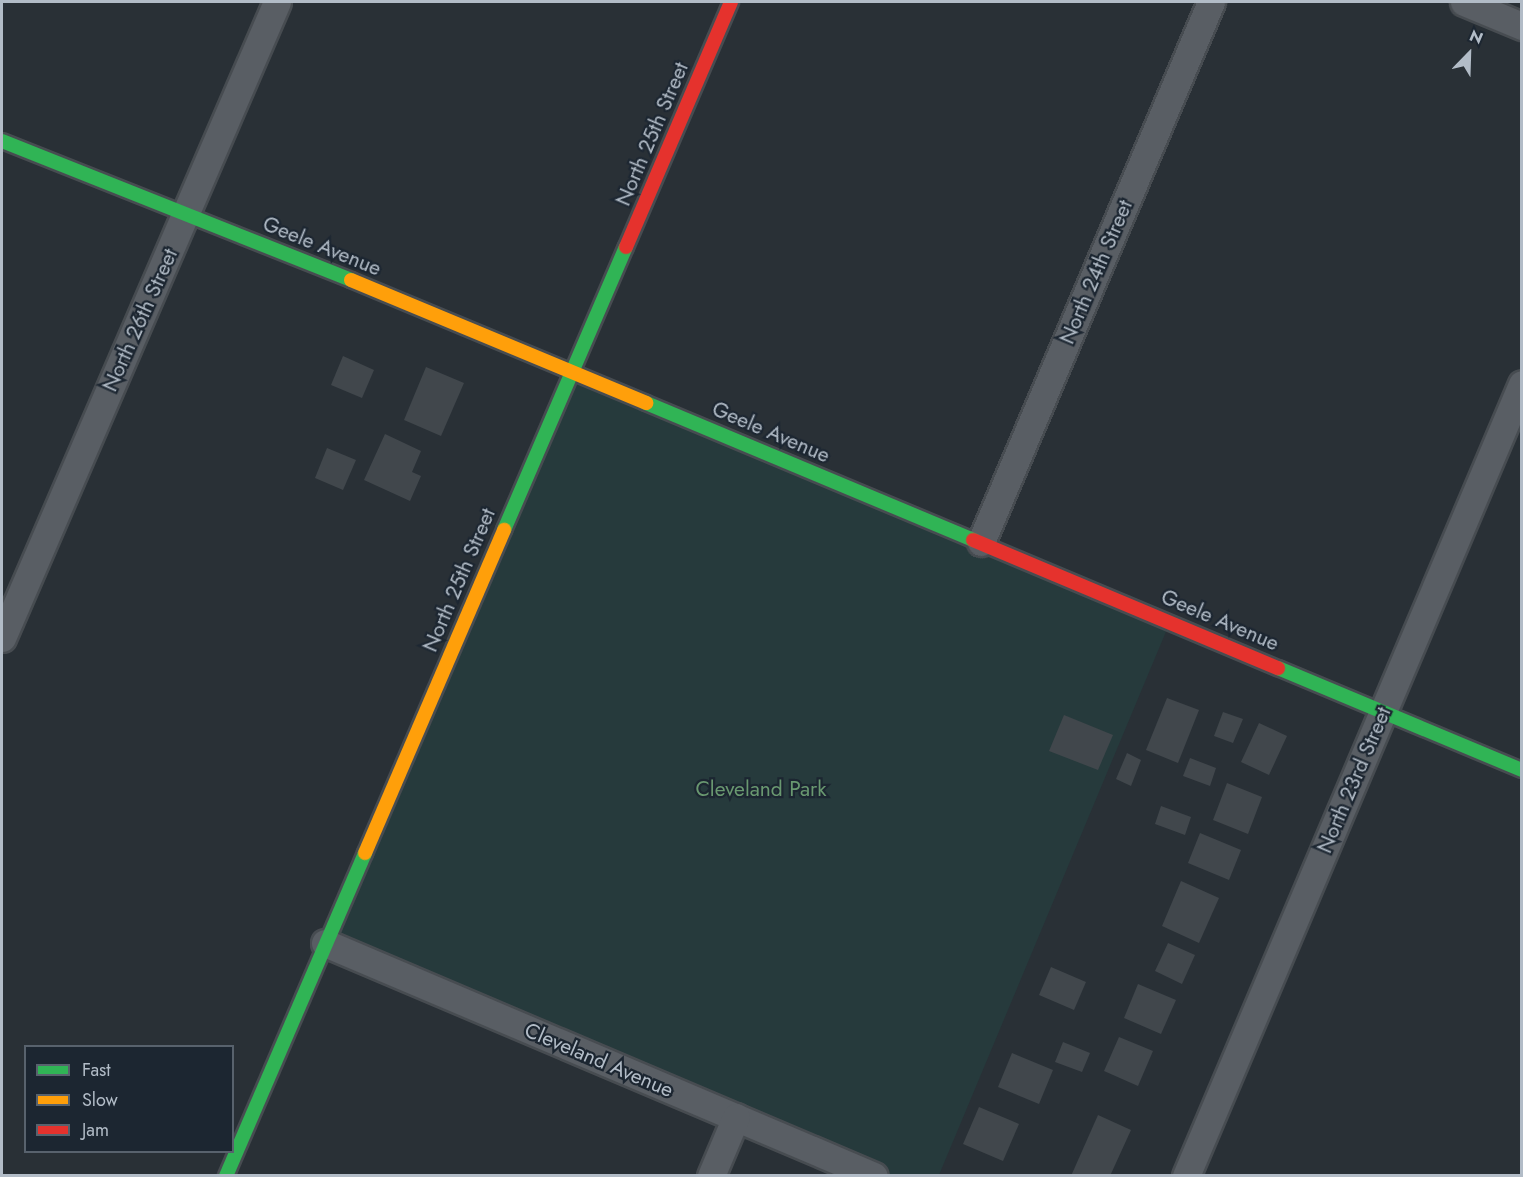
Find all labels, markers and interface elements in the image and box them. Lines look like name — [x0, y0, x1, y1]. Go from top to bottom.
north arrow — [1439, 24, 1499, 84]
text: N — [1466, 24, 1487, 50]
street label: North 25th Street — [610, 58, 694, 210]
street label: North 24th Street — [1054, 196, 1138, 348]
street label: Geele Avenue — [259, 211, 385, 281]
street label: North 26th Street — [97, 245, 183, 395]
street label: Geele Avenue — [708, 396, 834, 468]
street label: North 25th Street — [417, 504, 501, 656]
street label: Geele Avenue — [1157, 584, 1283, 656]
street label: North 23rd Street — [1312, 703, 1396, 857]
park label: Cleveland Park — [695, 776, 827, 802]
street label: Cleveland Avenue — [521, 1017, 677, 1103]
legend — [24, 1045, 234, 1153]
text: Fast — [82, 1057, 111, 1083]
text: Slow — [82, 1087, 118, 1113]
text: Jam — [82, 1117, 109, 1143]

